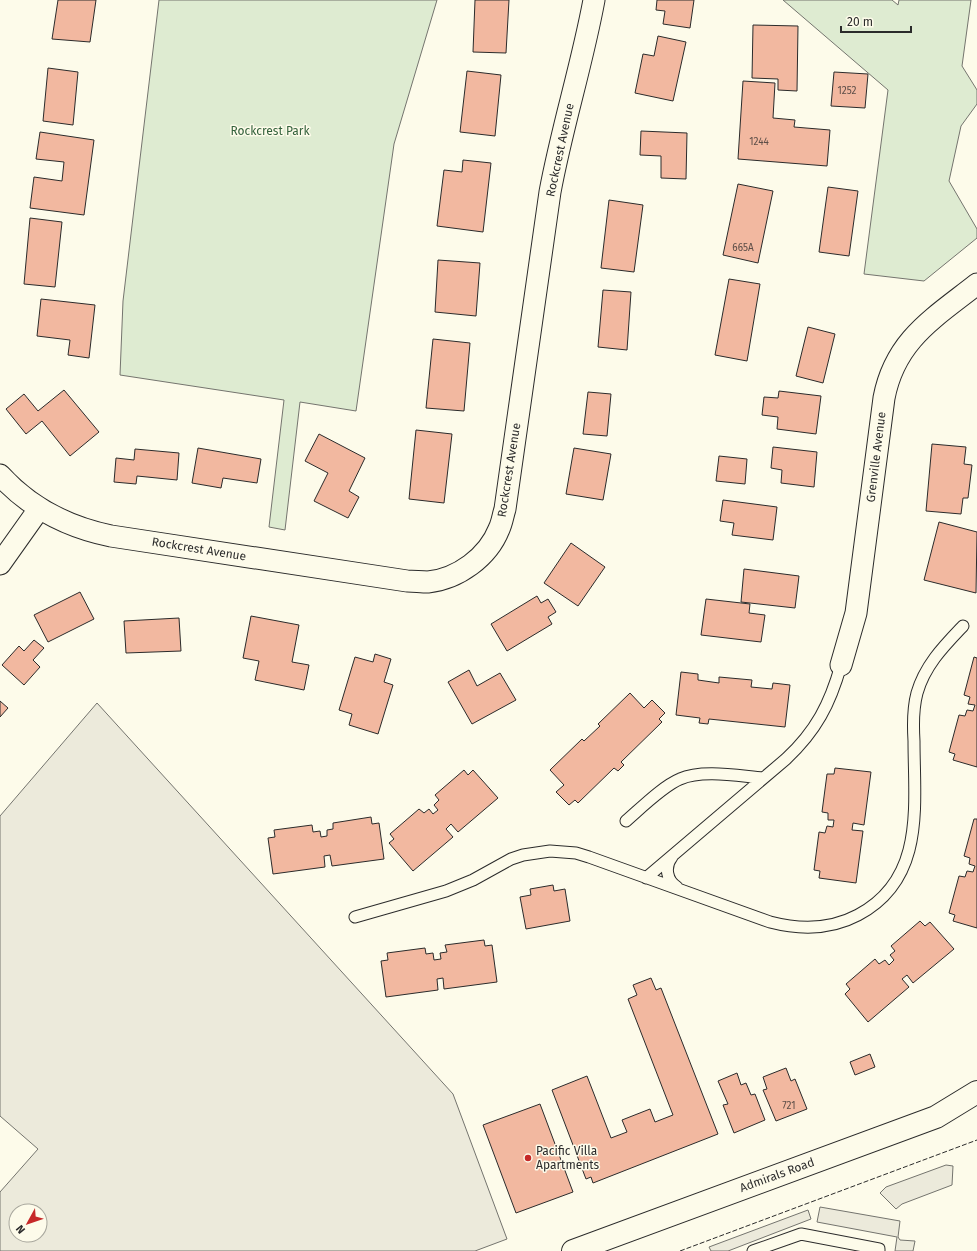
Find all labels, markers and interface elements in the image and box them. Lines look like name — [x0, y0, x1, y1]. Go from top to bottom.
scale bar — [841, 8, 911, 34]
text: 20 m — [847, 15, 873, 29]
house number: 1252 — [837, 85, 857, 97]
street label: Rockcrest Avenue — [543, 102, 577, 198]
park label: Rockcrest Park — [230, 124, 310, 138]
house number: 1244 — [749, 136, 770, 148]
house number: 665A — [732, 242, 754, 254]
street label: Grenville Avenue — [863, 411, 889, 503]
street label: Rockcrest Avenue — [495, 422, 523, 518]
street label: Rockcrest Avenue — [151, 535, 247, 563]
house number: 721 — [782, 1100, 796, 1112]
place label: Pacific Villa Apartments — [536, 1144, 600, 1172]
marker: Pacific Villa Apartments — [523, 1153, 533, 1163]
street label: Admirals Road — [738, 1155, 816, 1195]
north arrow — [8, 1203, 48, 1243]
text: N — [13, 1222, 28, 1236]

